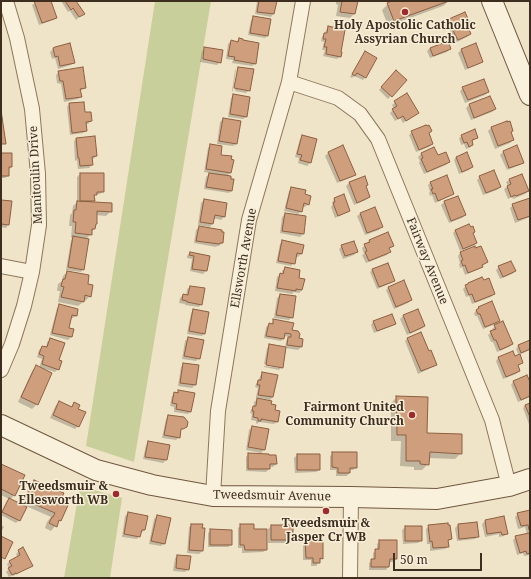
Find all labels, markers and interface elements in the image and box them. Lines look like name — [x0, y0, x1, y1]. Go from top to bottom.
marker: Holy Apostolic Catholic Assyrian Church — [400, 7, 410, 17]
place label: Holy Apostolic Catholic Assyrian Church — [334, 19, 476, 47]
street label: Manitoulin Drive — [26, 126, 46, 224]
street label: Ellsworth Avenue — [228, 207, 260, 309]
street label: Fairway Avenue — [403, 215, 451, 307]
place label: Fairmont United Community Church — [285, 401, 404, 429]
marker: Fairmont United Community Church — [407, 410, 417, 420]
place label: Tweedsmuir & Ellesworth WB — [18, 480, 108, 508]
street label: Tweedsmuir Avenue — [213, 488, 331, 504]
marker: Tweedsmuir & Ellesworth WB — [111, 489, 121, 499]
marker: Tweedsmuir & Jasper Cr WB — [321, 506, 331, 516]
place label: Tweedsmuir & Jasper Cr WB — [282, 517, 370, 545]
scale bar — [395, 545, 484, 571]
text: 50 m — [400, 551, 428, 568]

